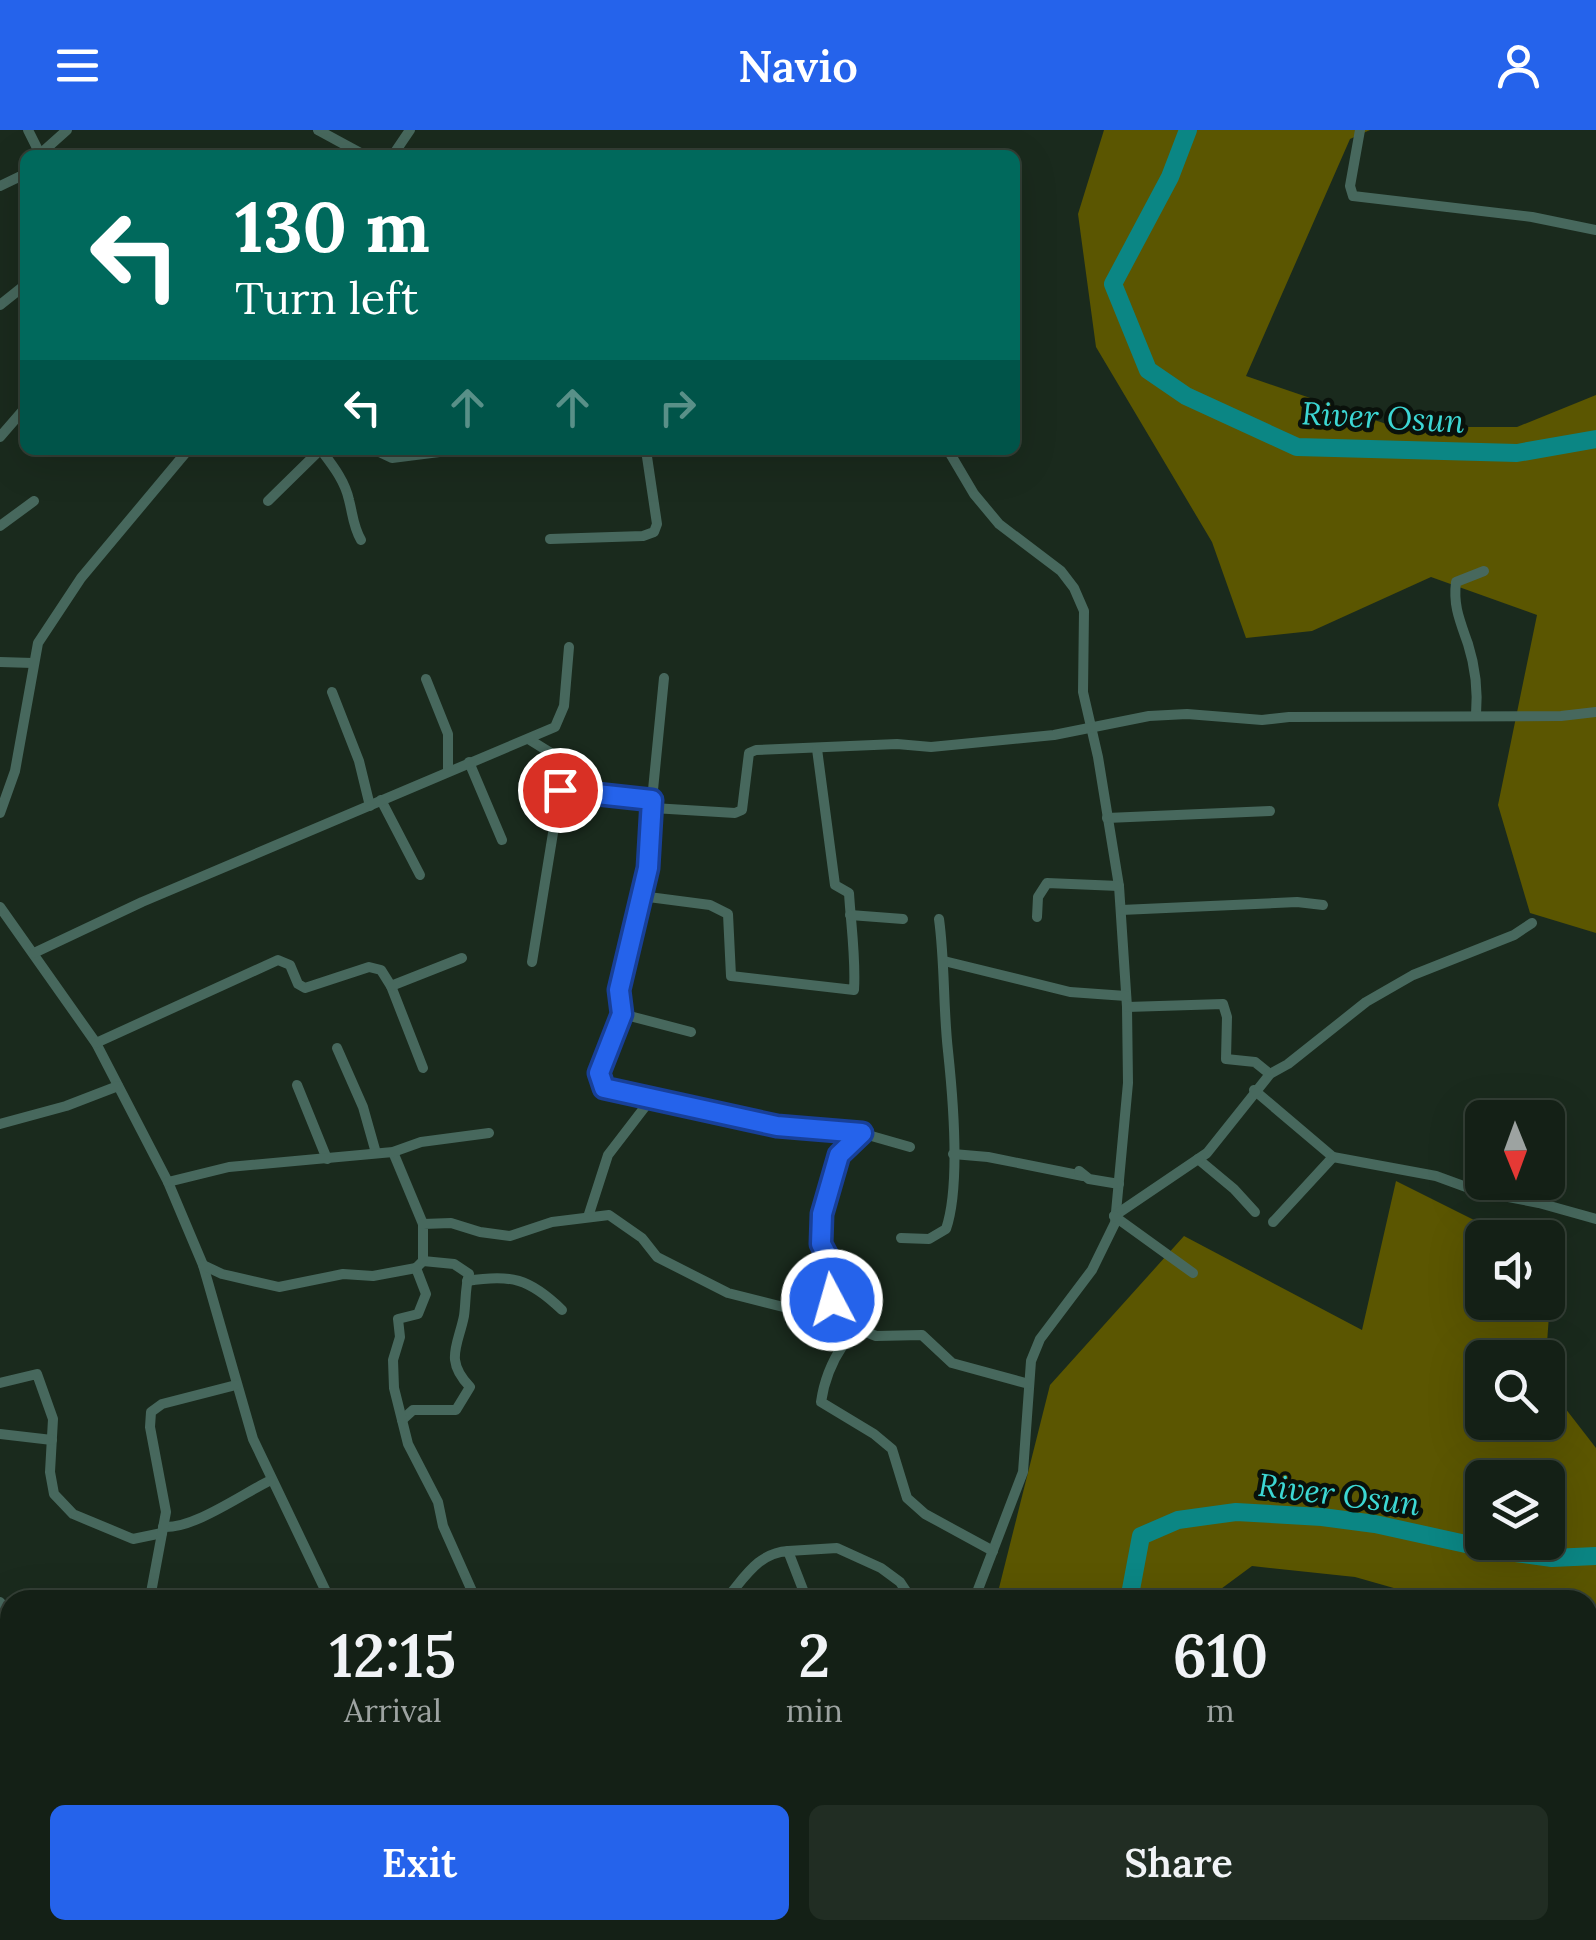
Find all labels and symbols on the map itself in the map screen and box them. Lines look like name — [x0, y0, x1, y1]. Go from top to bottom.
water label: River Osun — [1301, 392, 1466, 442]
pin — [518, 748, 603, 833]
north arrow — [1465, 1100, 1565, 1200]
position arrow — [780, 1248, 884, 1352]
water label: River Osun — [1256, 1464, 1423, 1524]

